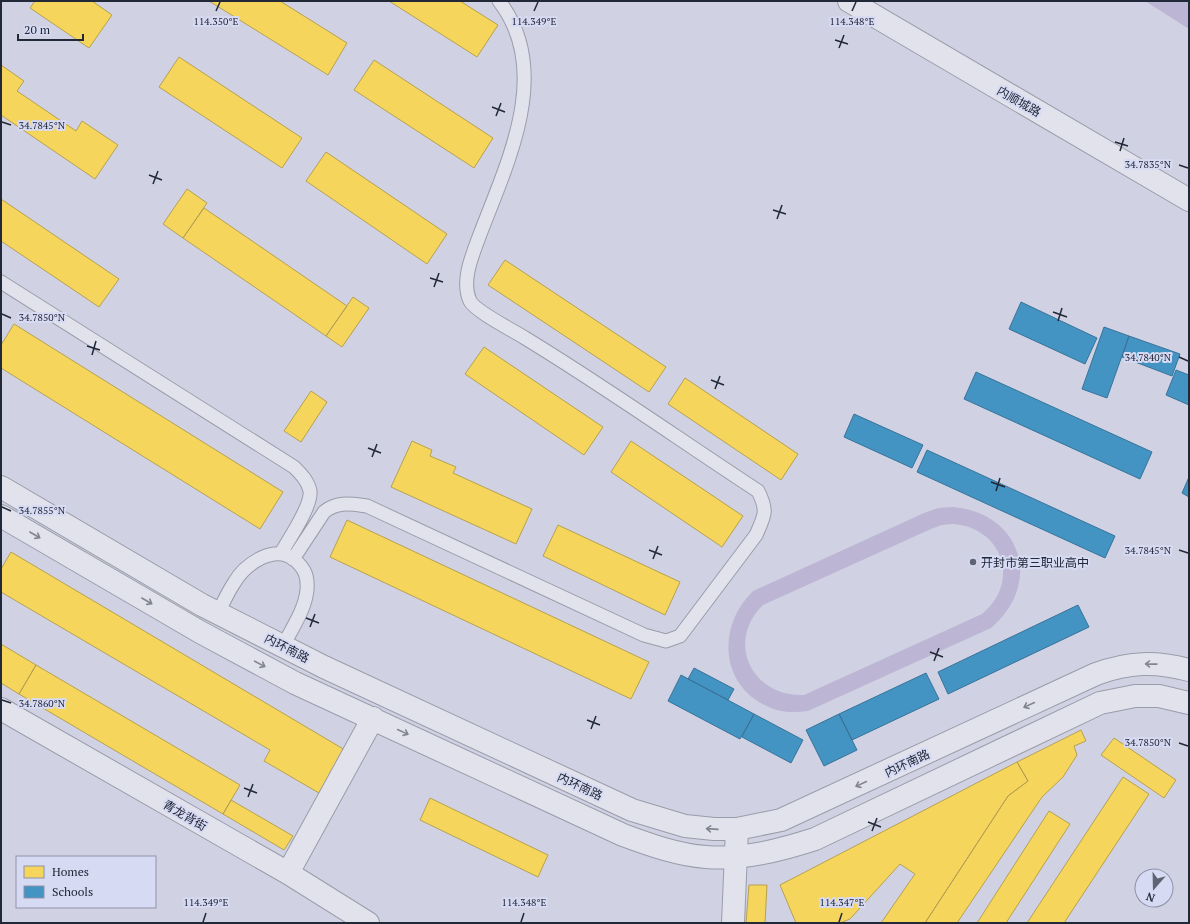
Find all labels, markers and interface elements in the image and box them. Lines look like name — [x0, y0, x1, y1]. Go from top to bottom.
text: 114.350°E — [194, 15, 239, 28]
text: 114.349°E — [512, 15, 557, 28]
text: 114.348°E — [830, 15, 875, 28]
scale bar — [18, 16, 83, 42]
text: 20 m — [24, 22, 51, 37]
street label: 内顺城路 — [994, 83, 1044, 119]
text: 34.7845°N — [19, 119, 66, 132]
text: 34.7835°N — [1125, 158, 1172, 171]
text: 34.7850°N — [19, 311, 66, 324]
text: 34.7840°N — [1125, 351, 1172, 364]
text: 34.7855°N — [19, 504, 66, 517]
one-way arrow — [29, 532, 41, 540]
text: 34.7845°N — [1125, 544, 1172, 557]
place label: 开封市第三职业高中 — [981, 555, 1089, 570]
marker: 开封市第三职业高中 — [968, 557, 978, 567]
one-way arrow — [141, 598, 153, 606]
street label: 内环南路 — [262, 630, 312, 666]
one-way arrow — [1145, 660, 1158, 667]
one-way arrow — [254, 661, 266, 669]
text: 34.7860°N — [19, 697, 66, 710]
one-way arrow — [1024, 702, 1036, 709]
one-way arrow — [396, 729, 408, 736]
text: 34.7850°N — [1125, 736, 1172, 749]
street label: 内环南路 — [882, 746, 932, 780]
street label: 内环南路 — [555, 769, 605, 803]
one-way arrow — [855, 781, 867, 788]
street label: 青龙背街 — [160, 797, 210, 833]
one-way arrow — [706, 825, 719, 832]
legend — [16, 856, 156, 908]
text: Homes — [52, 864, 89, 879]
north arrow — [1134, 868, 1174, 908]
text: Schools — [52, 884, 93, 899]
text: N — [1144, 889, 1157, 905]
text: 114.349°E — [184, 896, 229, 909]
text: 114.348°E — [502, 896, 547, 909]
text: 114.347°E — [820, 896, 865, 909]

